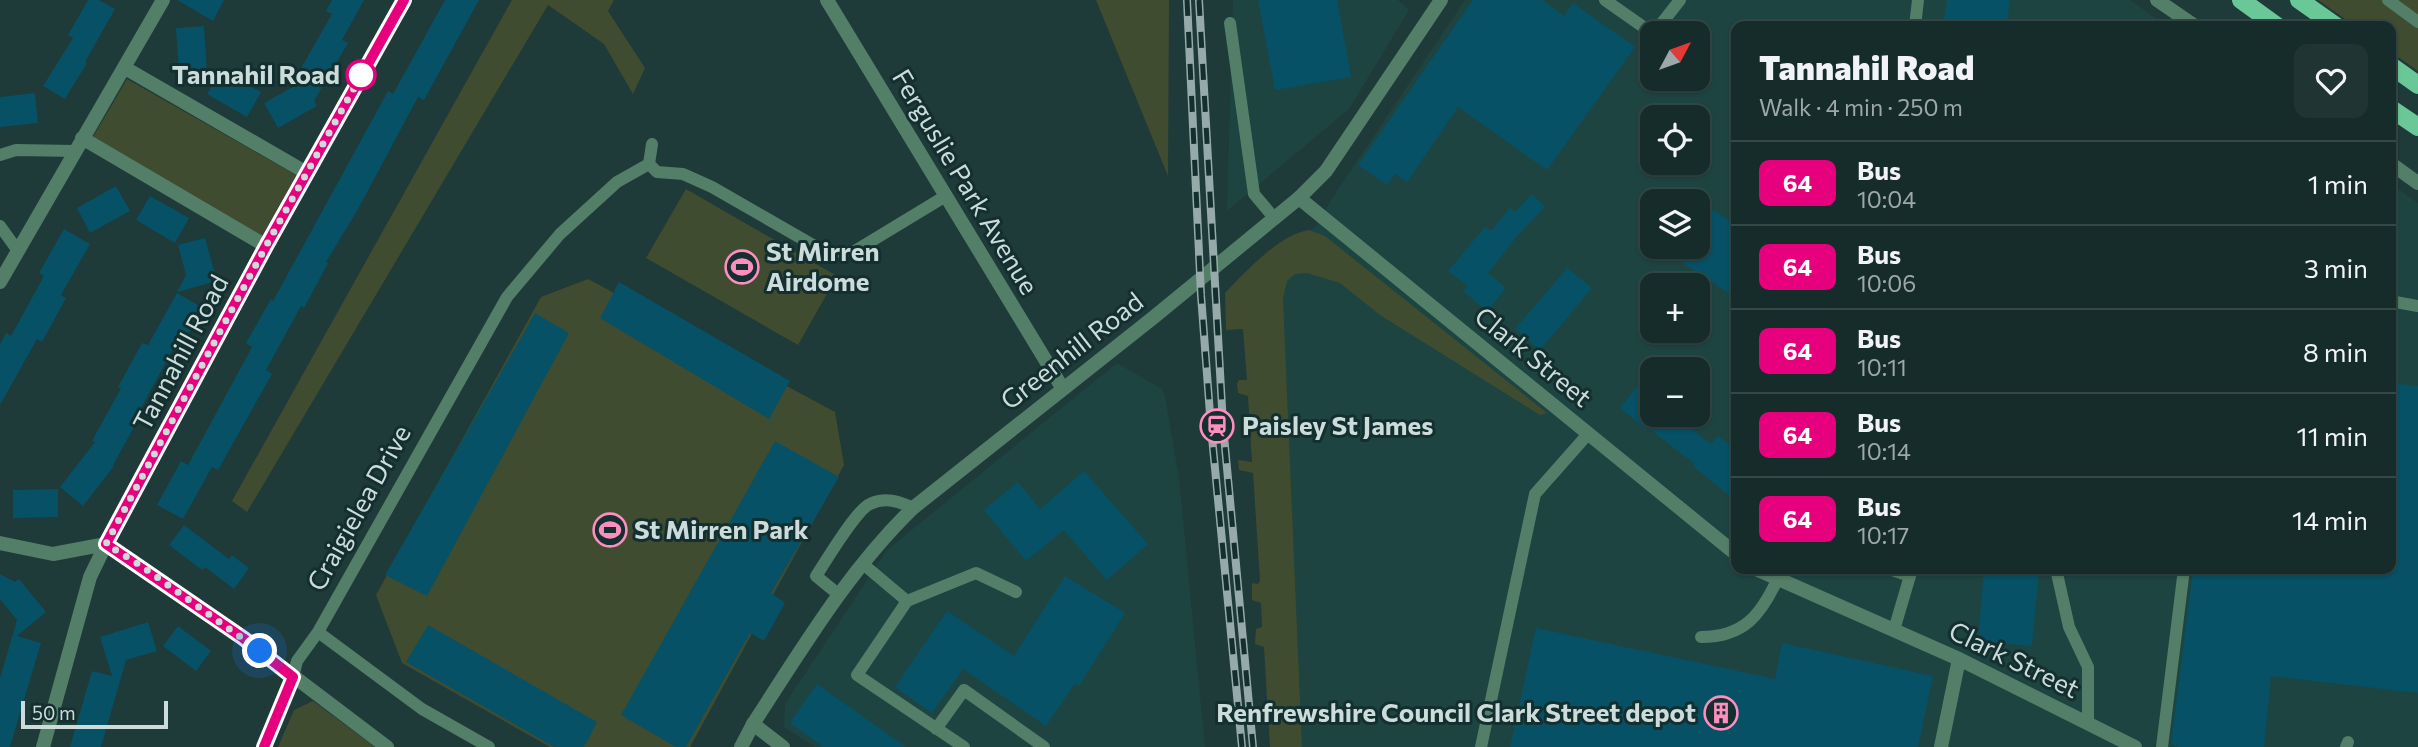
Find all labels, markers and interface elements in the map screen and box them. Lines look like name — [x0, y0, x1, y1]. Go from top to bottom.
north arrow — [1640, 21, 1710, 91]
map controls — [1640, 21, 1710, 427]
button: heart — [2294, 44, 2368, 118]
text: Tannahil Road — [1759, 46, 1974, 87]
place label: Tannahil Road — [172, 58, 340, 89]
marker: Tannahil Road — [346, 60, 376, 90]
street label: Ferguslie Park Avenue — [887, 63, 1046, 299]
text: Walk · 4 min · 250 m — [1759, 93, 1963, 121]
button: locate — [1640, 105, 1710, 175]
text: Bus — [1857, 154, 1901, 185]
text: 64 — [1783, 168, 1812, 197]
text: 1 min — [2308, 168, 2368, 199]
text: 10:04 — [1857, 185, 1916, 213]
button: layers — [1640, 189, 1710, 259]
place label: St Mirren Airdome — [766, 235, 879, 296]
text: Bus — [1857, 238, 1901, 269]
sports icon: St Mirren Airdome — [723, 248, 761, 286]
text: 64 — [1783, 252, 1812, 281]
text: 3 min — [2304, 252, 2368, 283]
street label: Tannahill Road — [126, 269, 234, 435]
text: 10:06 — [1857, 269, 1916, 297]
button: + — [1640, 273, 1710, 343]
street label: Greenhill Road — [994, 285, 1148, 415]
street label: Clark Street — [1469, 299, 1598, 412]
text: Bus — [1857, 322, 1901, 353]
text: 64 — [1783, 336, 1812, 365]
text: 8 min — [2303, 336, 2368, 367]
text: 10:11 — [1857, 353, 1907, 381]
button: − — [1640, 357, 1710, 427]
text: Bus — [1857, 406, 1901, 437]
station icon: Paisley St James — [1198, 407, 1236, 445]
place label: Paisley St James — [1242, 409, 1433, 440]
street label: Craigielea Drive — [299, 419, 416, 595]
text: 64 — [1783, 420, 1812, 449]
text: 11 min — [2297, 420, 2368, 451]
text: 10:14 — [1857, 437, 1911, 465]
text: Bus — [1857, 490, 1901, 521]
text: 64 — [1783, 504, 1812, 533]
text: 14 min — [2292, 504, 2368, 535]
sports icon: St Mirren Park — [591, 511, 629, 549]
place label: St Mirren Park — [634, 513, 809, 544]
text: 10:17 — [1857, 521, 1909, 549]
street label: Clark Street — [1945, 614, 2085, 703]
your location — [242, 633, 277, 668]
building icon: Renfrewshire Council Clark Street depot — [1702, 694, 1740, 732]
place label: Renfrewshire Council Clark Street depot — [1216, 696, 1696, 727]
scale bar — [21, 698, 168, 730]
text: 50 m — [32, 701, 76, 724]

